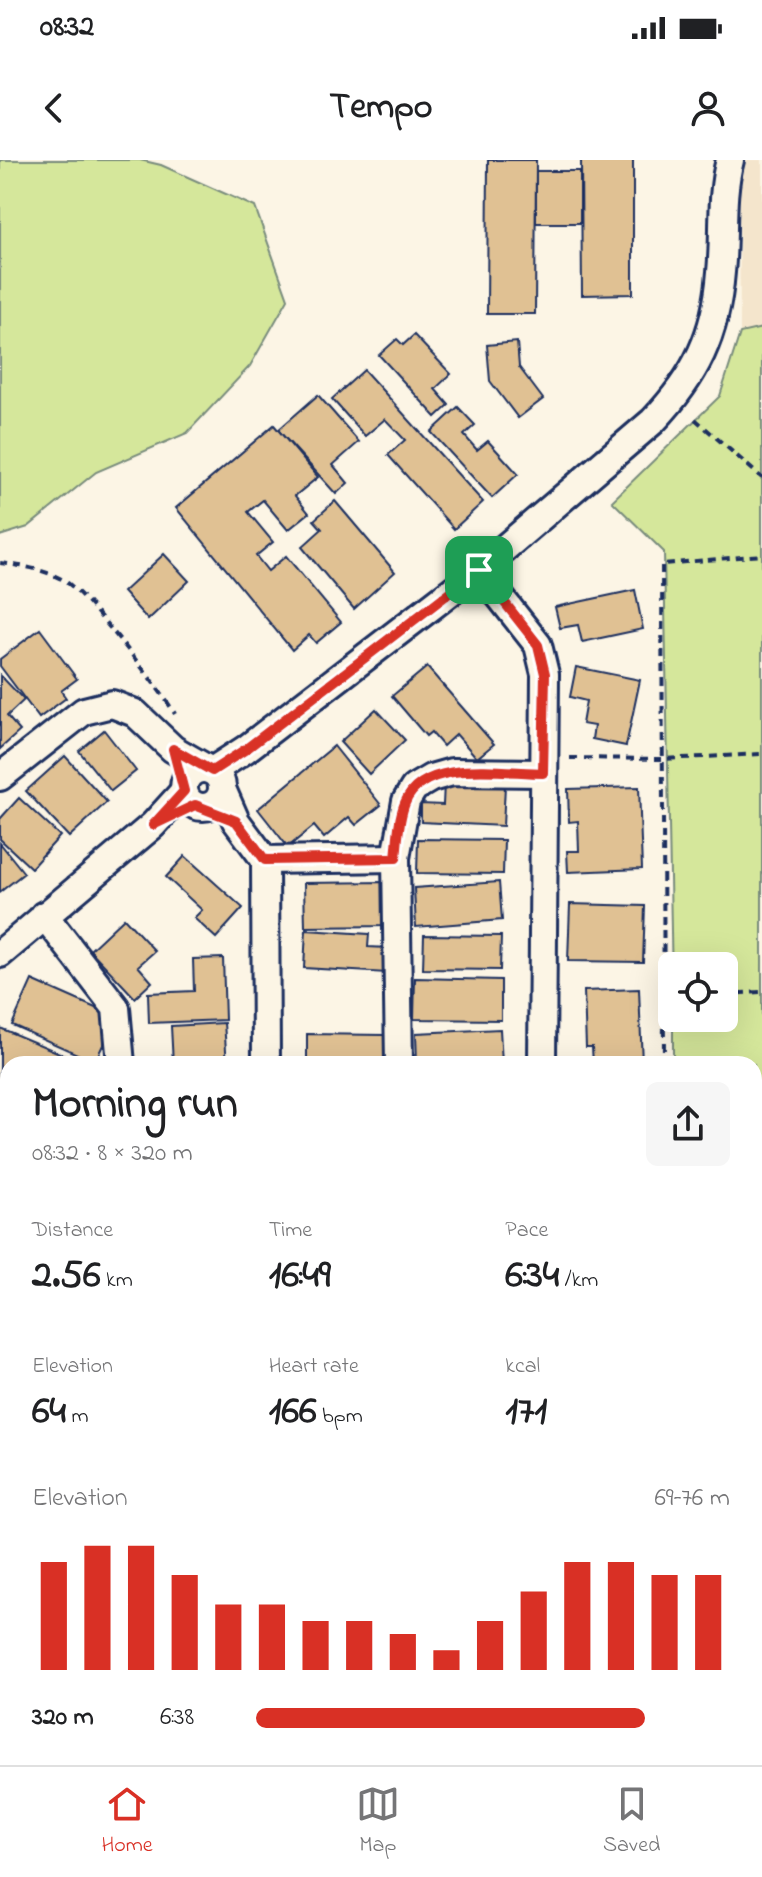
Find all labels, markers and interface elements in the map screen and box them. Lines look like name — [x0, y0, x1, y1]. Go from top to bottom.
text: 08:32 — [40, 6, 94, 50]
text: Tempo — [330, 82, 433, 135]
icon: back — [32, 86, 76, 130]
icon: person — [686, 86, 730, 130]
pin — [445, 536, 513, 604]
icon: arrive — [457, 548, 501, 592]
map controls — [658, 952, 738, 1032]
button: locate — [658, 952, 738, 1032]
text: Morning run — [32, 1073, 238, 1137]
button: share — [646, 1082, 730, 1166]
text: 08:32 · 8 × 320 m — [32, 1135, 193, 1173]
text: Distance — [32, 1215, 113, 1247]
text: Time — [269, 1215, 312, 1247]
text: Pace — [505, 1215, 548, 1247]
text: 2.56 — [32, 1247, 101, 1306]
text: 16:49 — [269, 1247, 331, 1306]
text: 6:34 — [505, 1247, 559, 1306]
text: km — [101, 1265, 133, 1297]
text: /km — [559, 1265, 598, 1297]
text: Elevation — [32, 1351, 113, 1383]
text: Heart rate — [269, 1351, 359, 1383]
text: kcal — [505, 1351, 540, 1383]
text: 64 — [32, 1383, 66, 1442]
text: 166 — [269, 1383, 317, 1442]
text: 171 — [505, 1383, 547, 1442]
text: m — [66, 1401, 89, 1433]
text: bpm — [317, 1401, 363, 1433]
text: Elevation — [32, 1480, 128, 1518]
text: 69–76 m — [654, 1480, 730, 1518]
text: 320 m — [32, 1699, 94, 1737]
text: 6:38 — [160, 1699, 194, 1737]
tab: Home — [102, 1782, 153, 1862]
tab: Map — [356, 1782, 400, 1862]
tab: Saved — [603, 1782, 660, 1862]

